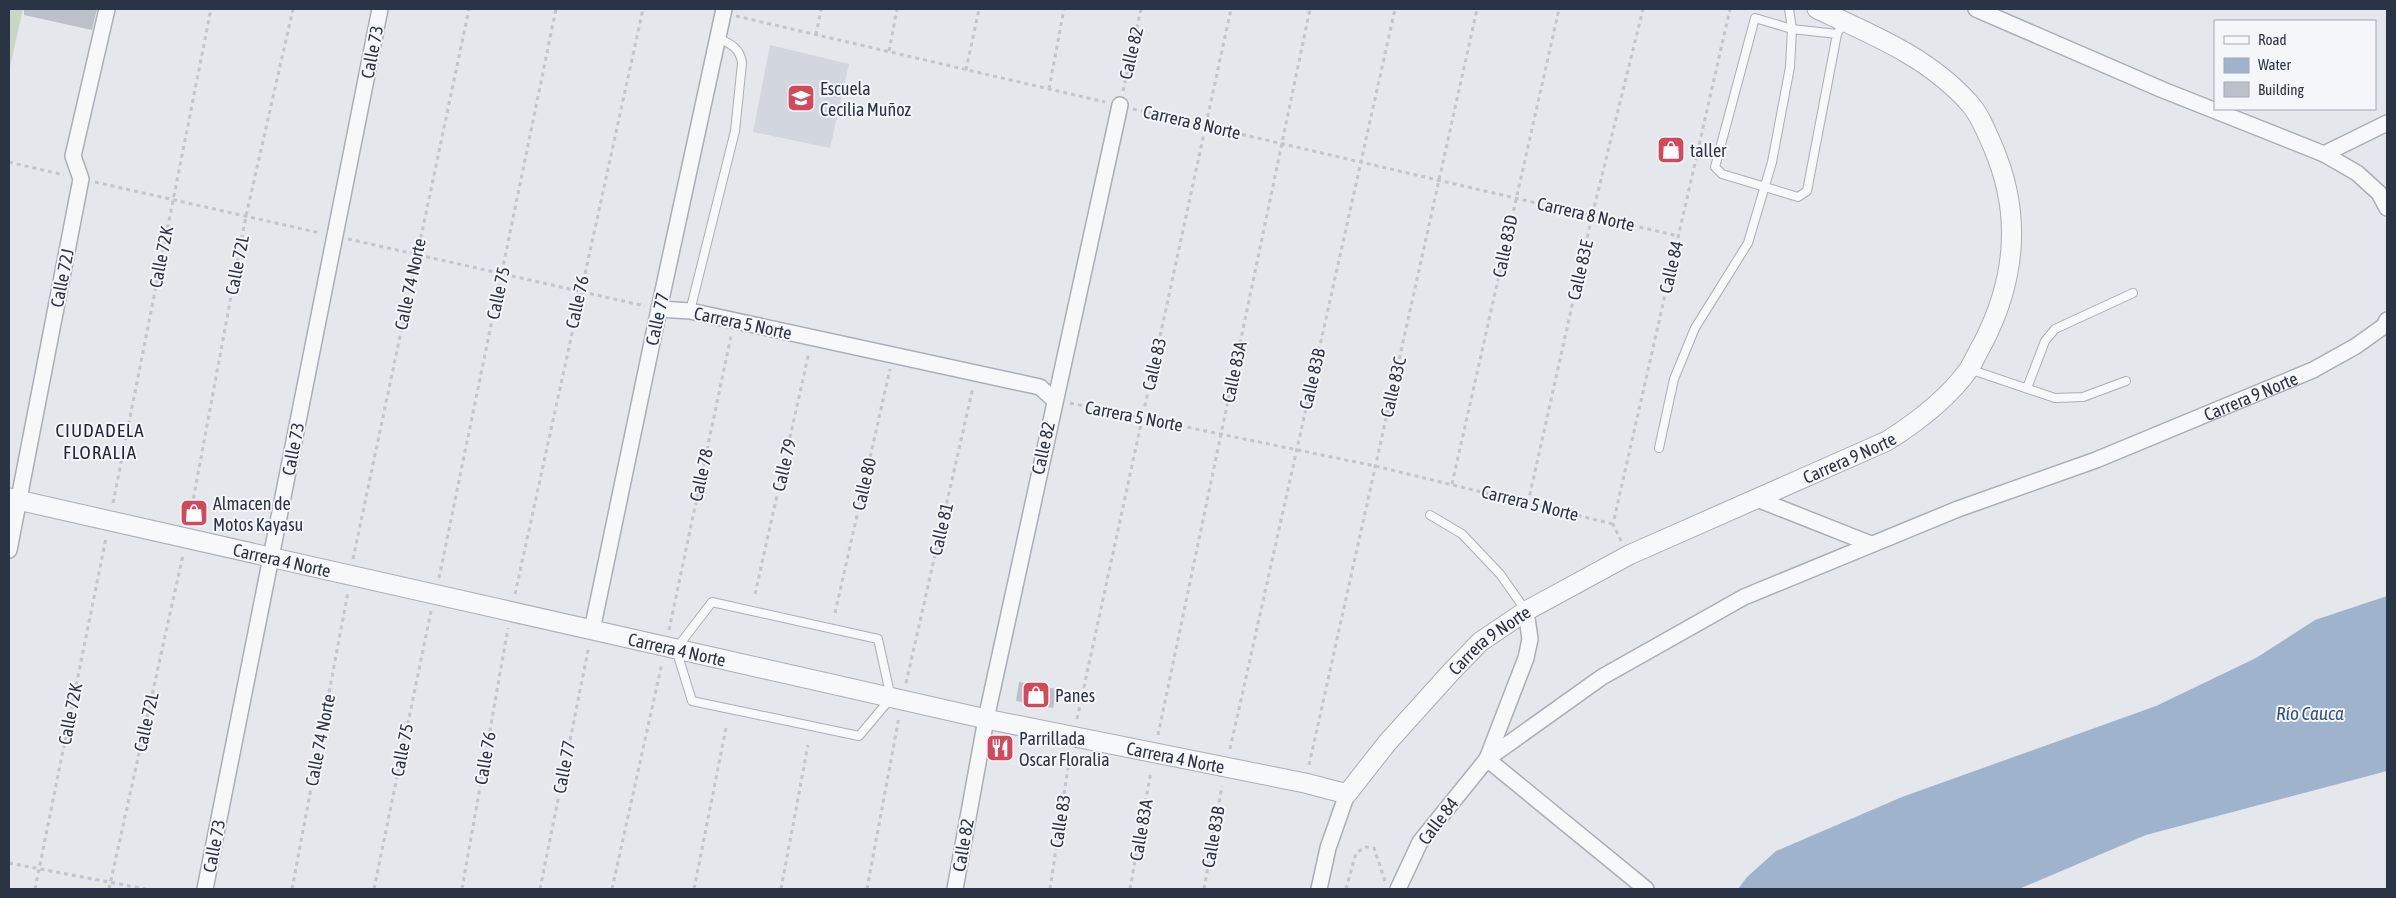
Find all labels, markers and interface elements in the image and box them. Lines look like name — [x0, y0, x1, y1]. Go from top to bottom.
legend — [2214, 20, 2376, 110]
street label: Calle 73 — [357, 24, 387, 80]
street label: Calle 82 — [1115, 25, 1147, 81]
text: Road — [2258, 31, 2287, 48]
text: Water — [2258, 56, 2291, 73]
place label: Escuela Cecilia Muñoz — [820, 78, 911, 120]
text: Building — [2258, 81, 2304, 98]
school or university icon: Escuela Cecilia Muñoz — [786, 83, 816, 113]
street label: Carrera 8 Norte — [1141, 101, 1243, 143]
shop icon: taller — [1656, 135, 1686, 165]
place label: taller — [1690, 140, 1727, 161]
street label: Carrera 8 Norte — [1535, 193, 1637, 235]
street label: Calle 83D — [1488, 213, 1522, 279]
street label: Calle 72K — [145, 224, 177, 290]
street label: Calle 72L — [221, 233, 253, 297]
street label: Calle 74 Norte — [390, 236, 430, 332]
street label: Calle 83E — [1563, 238, 1597, 302]
street label: Calle 84 — [1655, 239, 1687, 295]
street label: Calle 72J — [46, 247, 78, 309]
street label: Calle 75 — [482, 265, 514, 321]
street label: Calle 76 — [561, 274, 593, 330]
street label: Calle 77 — [641, 291, 673, 347]
street label: Carrera 5 Norte — [692, 302, 794, 344]
street label: Calle 83 — [1138, 336, 1170, 392]
street label: Calle 83A — [1217, 339, 1251, 405]
street label: Calle 83B — [1295, 346, 1329, 412]
street label: Calle 83C — [1376, 355, 1410, 419]
street label: Carrera 9 Norte — [2201, 367, 2301, 425]
street label: Carrera 5 Norte — [1083, 396, 1185, 436]
district label: CIUDADELA FLORALIA — [56, 419, 144, 463]
street label: Calle 82 — [1027, 420, 1059, 476]
street label: Calle 73 — [278, 421, 308, 477]
street label: Carrera 9 Norte — [1799, 428, 1900, 487]
street label: Calle 79 — [768, 437, 800, 493]
street label: Calle 78 — [685, 447, 717, 503]
street label: Calle 80 — [848, 456, 880, 512]
street label: Carrera 5 Norte — [1479, 481, 1581, 525]
place label: Almacen de Motos Kayasu — [213, 493, 303, 535]
shop icon: Almacen de Motos Kayasu — [179, 498, 209, 528]
street label: Calle 81 — [925, 501, 957, 557]
street label: Carrera 4 Norte — [231, 539, 333, 581]
street label: Carrera 9 Norte — [1444, 601, 1534, 679]
street label: Carrera 4 Norte — [626, 628, 728, 670]
shop icon: Panes — [1021, 680, 1051, 710]
street label: Calle 72K — [54, 681, 86, 747]
place label: Panes — [1055, 685, 1095, 706]
street label: Calle 72L — [129, 690, 163, 754]
street label: Calle 74 Norte — [301, 692, 339, 788]
water label: Río Cauca — [2276, 702, 2344, 724]
street label: Calle 75 — [387, 722, 417, 778]
place label: Parrillada Oscar Floralia — [1019, 728, 1110, 770]
street label: Calle 76 — [470, 730, 500, 786]
restaurant icon: Parrillada Oscar Floralia — [985, 733, 1015, 763]
street label: Carrera 4 Norte — [1125, 737, 1226, 777]
street label: Calle 77 — [549, 739, 579, 795]
street label: Calle 83 — [1045, 793, 1075, 849]
street label: Calle 84 — [1414, 793, 1462, 849]
street label: Calle 83A — [1125, 797, 1157, 862]
street label: Calle 83B — [1197, 804, 1229, 869]
street label: Calle 82 — [948, 817, 978, 873]
street label: Calle 73 — [199, 818, 229, 874]

